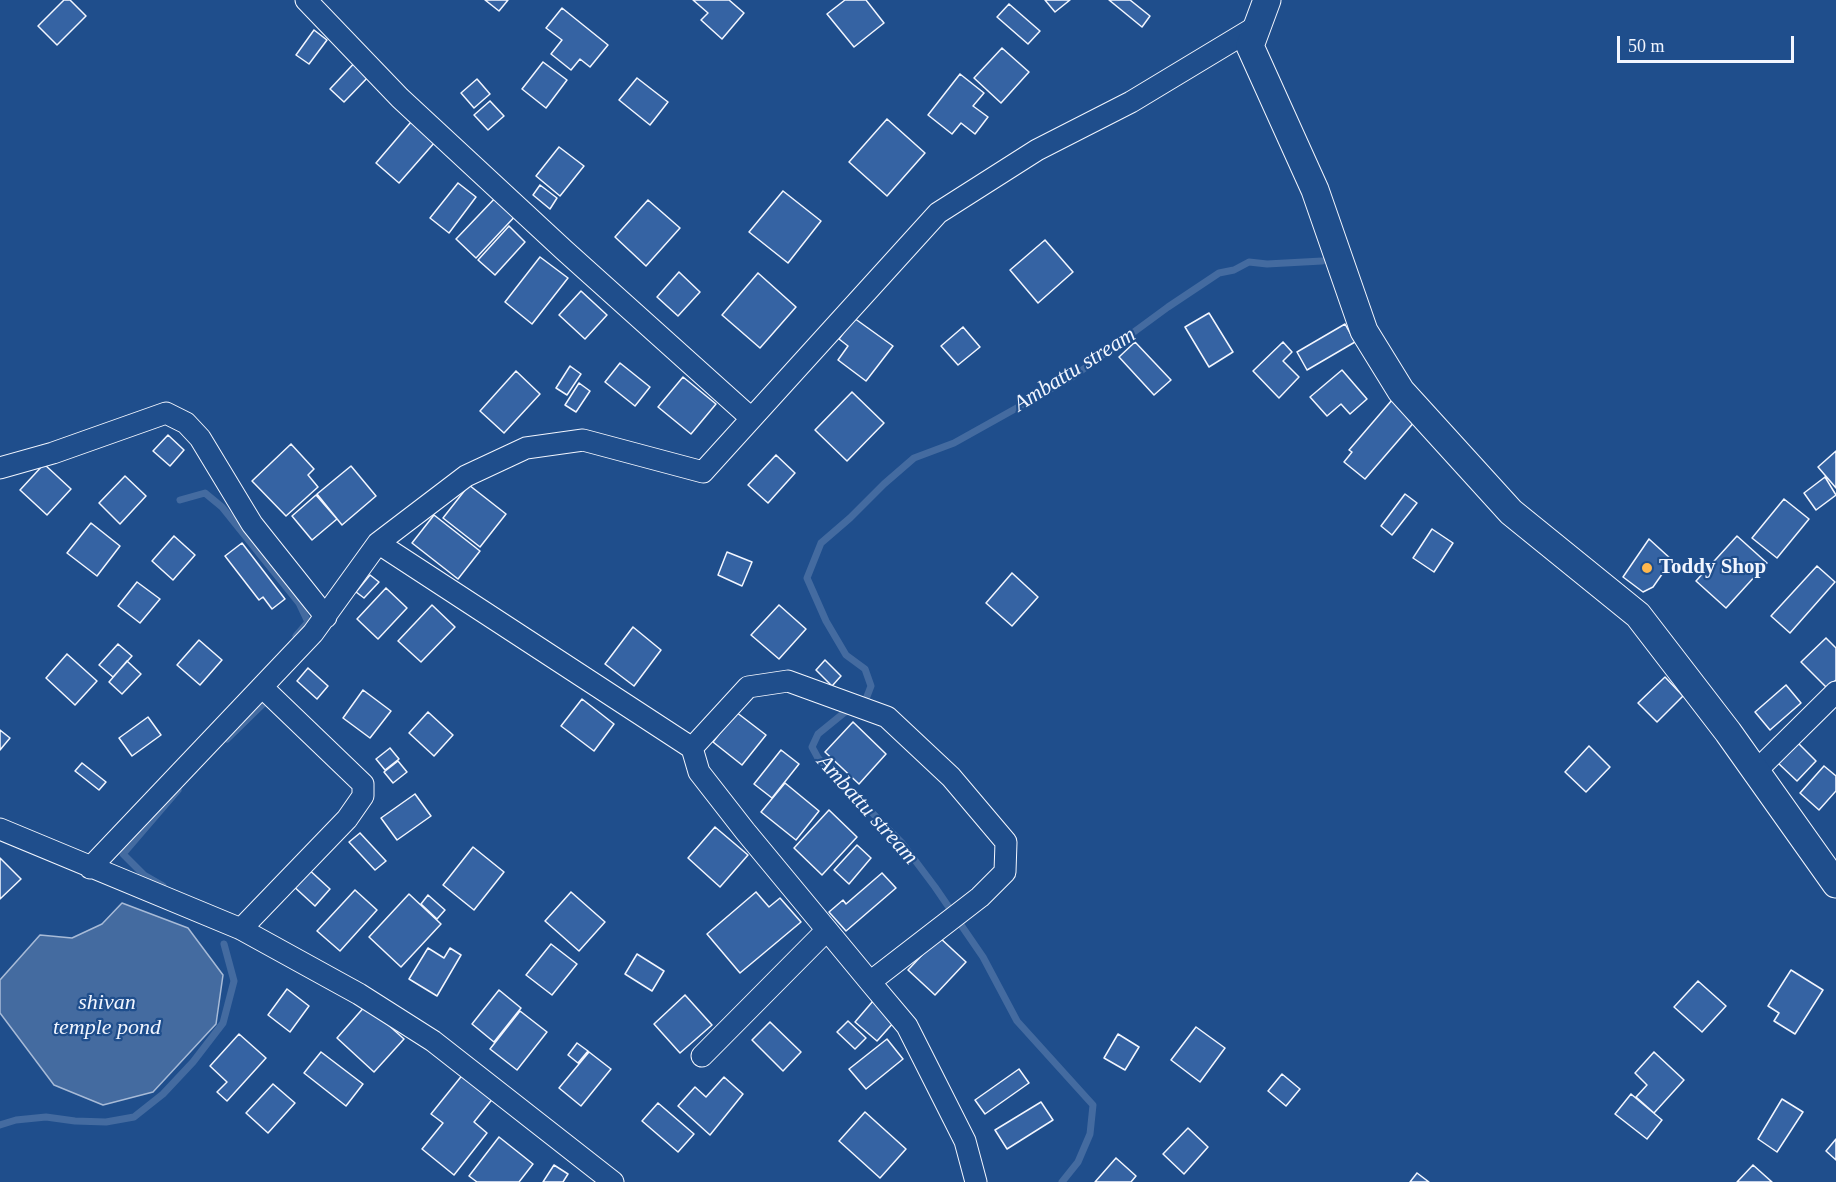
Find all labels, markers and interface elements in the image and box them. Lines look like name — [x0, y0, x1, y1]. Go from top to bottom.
scale bar — [1620, 24, 1797, 62]
text: 50 m — [1628, 36, 1665, 56]
water label: Ambattu stream — [1009, 322, 1141, 418]
place label: Toddy Shop — [1659, 555, 1766, 581]
marker: Toddy Shop — [1640, 561, 1654, 575]
water label: Ambattu stream — [811, 749, 923, 871]
water label: shivan temple pond — [53, 990, 161, 1042]

